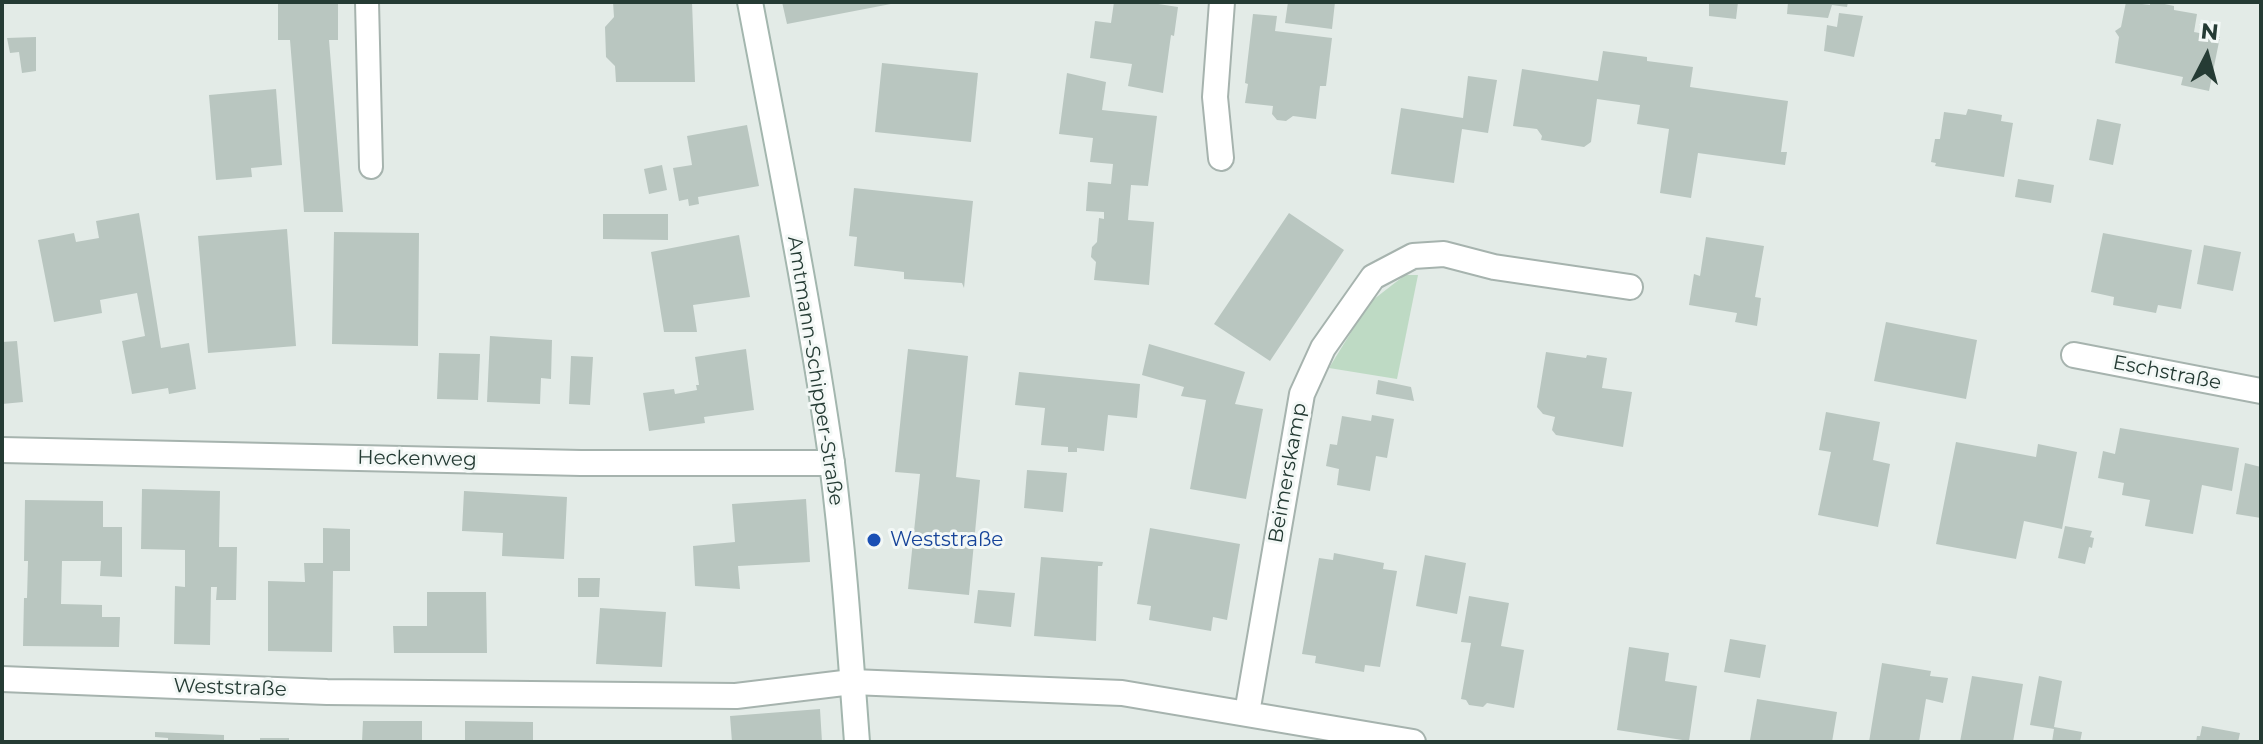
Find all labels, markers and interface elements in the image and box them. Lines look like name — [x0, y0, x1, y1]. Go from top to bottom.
north arrow — [2167, 16, 2247, 96]
text: N — [2199, 17, 2220, 46]
street label: Amtmann-Schipper-Straße — [782, 235, 848, 507]
street label: Eschstraße — [2111, 351, 2223, 395]
street label: Beimerskamp — [1264, 401, 1312, 545]
street label: Heckenweg — [357, 446, 477, 472]
place label: Weststraße — [890, 528, 1003, 552]
marker: Weststraße — [865, 531, 883, 549]
street label: Weststraße — [173, 674, 287, 702]

